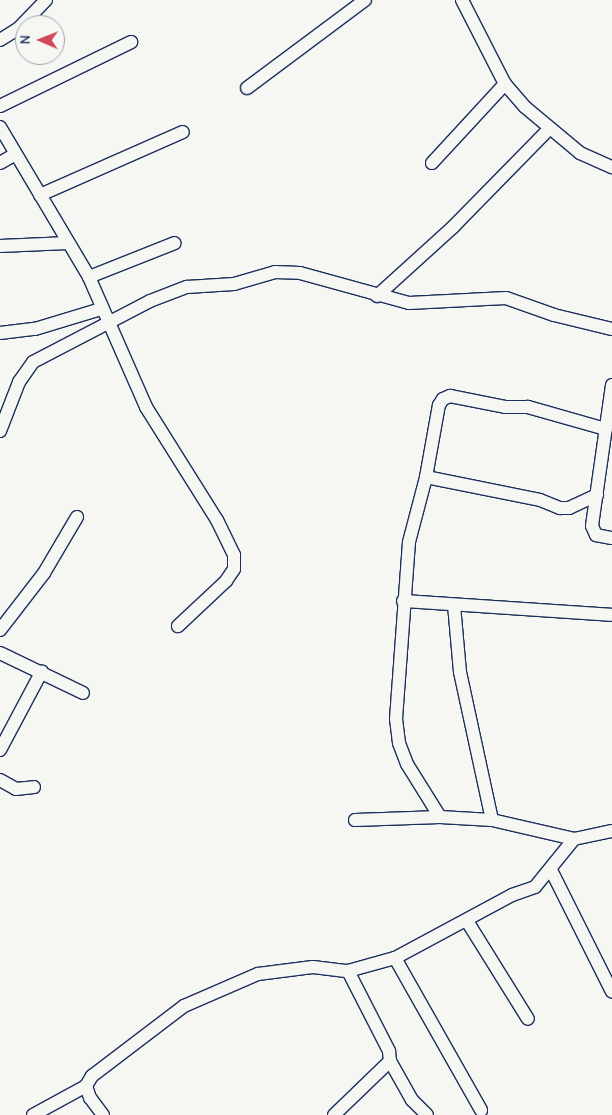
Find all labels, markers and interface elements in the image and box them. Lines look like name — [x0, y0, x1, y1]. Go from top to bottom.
north arrow — [15, 15, 65, 65]
text: N — [17, 35, 34, 44]

